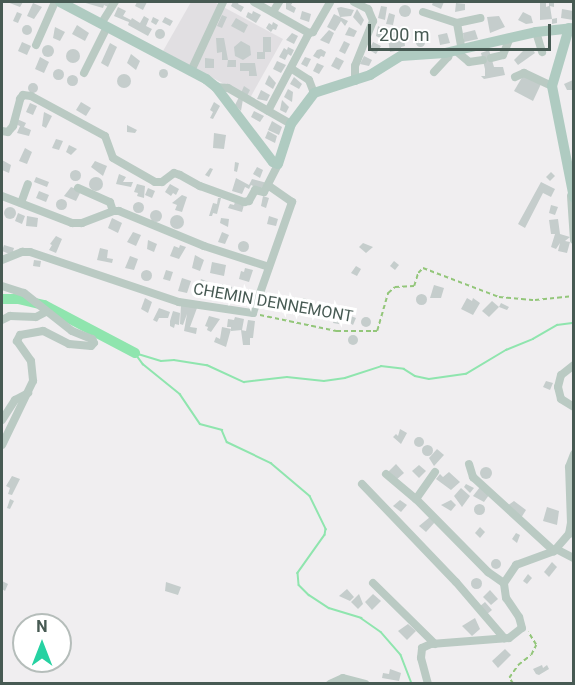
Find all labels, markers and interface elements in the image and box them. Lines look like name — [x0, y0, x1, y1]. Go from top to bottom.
scale bar — [371, 12, 554, 50]
text: 200 m — [379, 24, 430, 45]
street label: CHEMIN DENNEMONT — [192, 279, 354, 327]
north arrow — [12, 613, 72, 673]
text: N — [36, 617, 48, 636]

